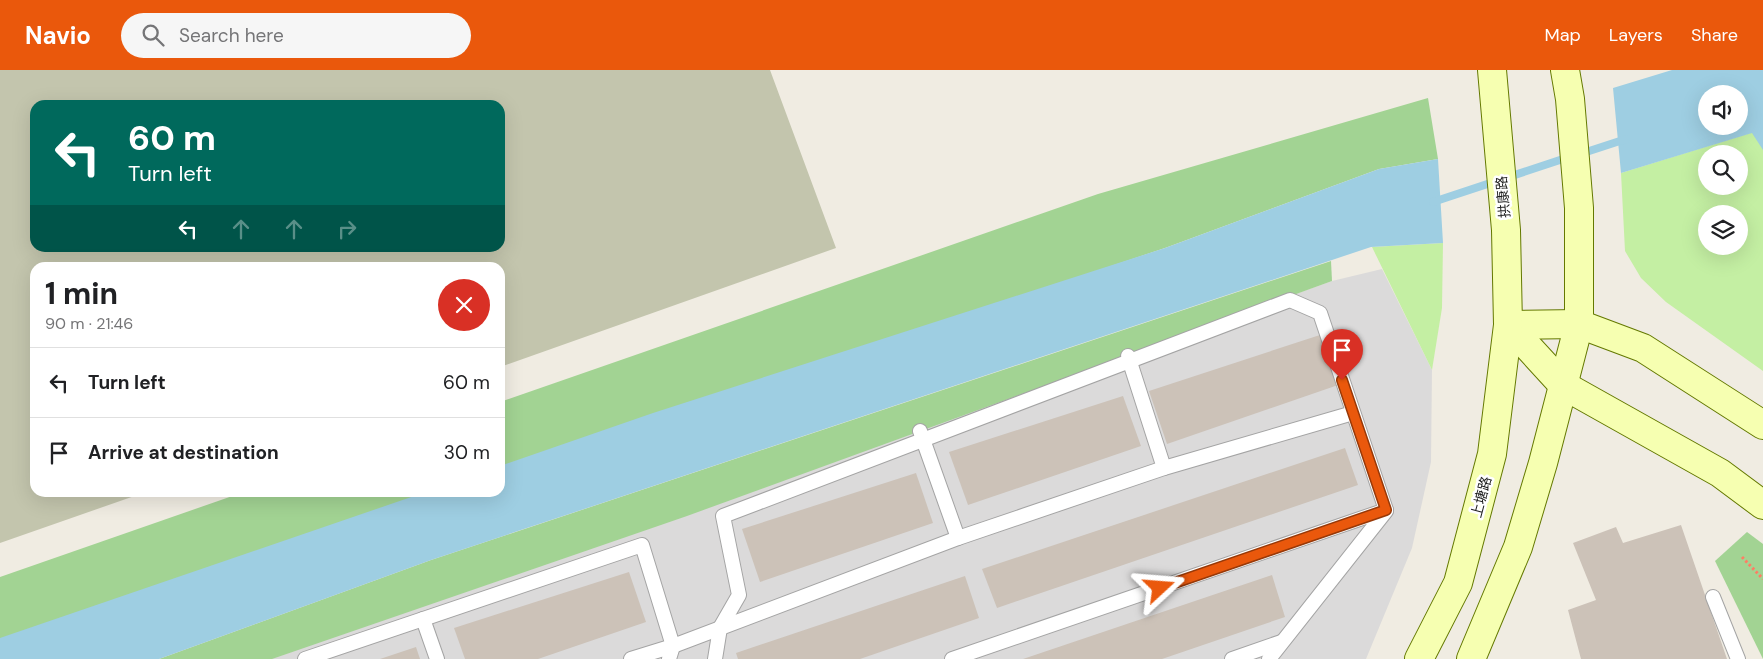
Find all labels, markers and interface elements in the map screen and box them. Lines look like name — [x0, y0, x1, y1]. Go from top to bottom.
search box — [121, 13, 471, 58]
text: Navio — [25, 20, 91, 51]
icon: search — [139, 21, 167, 49]
text: Search here — [179, 23, 284, 48]
text: Map — [1545, 23, 1581, 47]
text: Layers — [1609, 23, 1663, 47]
text: Share — [1691, 23, 1738, 47]
map controls — [1698, 85, 1748, 255]
button: sound — [1698, 85, 1748, 135]
text: 60 m — [128, 115, 216, 161]
icon: left — [45, 120, 110, 185]
button: search — [1698, 145, 1748, 195]
text: Turn left — [128, 159, 212, 188]
street label: 拱康路 — [1492, 175, 1514, 219]
button: layers — [1698, 205, 1748, 255]
icon: left — [174, 215, 202, 243]
icon: ahead — [227, 215, 255, 243]
icon: ahead — [280, 215, 308, 243]
icon: right — [333, 215, 361, 243]
text: 1 min — [45, 274, 118, 313]
button: close — [438, 279, 490, 331]
text: 90 m · 21:46 — [45, 313, 133, 334]
pin — [1321, 329, 1363, 380]
icon: arrive — [1328, 336, 1356, 364]
icon: left — [45, 369, 73, 397]
text: Turn left — [88, 370, 166, 395]
text: 60 m — [443, 370, 490, 395]
icon: arrive — [45, 439, 73, 467]
text: Arrive at destination — [88, 440, 279, 465]
text: 30 m — [444, 440, 490, 465]
street label: 上塘路 — [1467, 474, 1495, 520]
position arrow — [1133, 561, 1185, 613]

